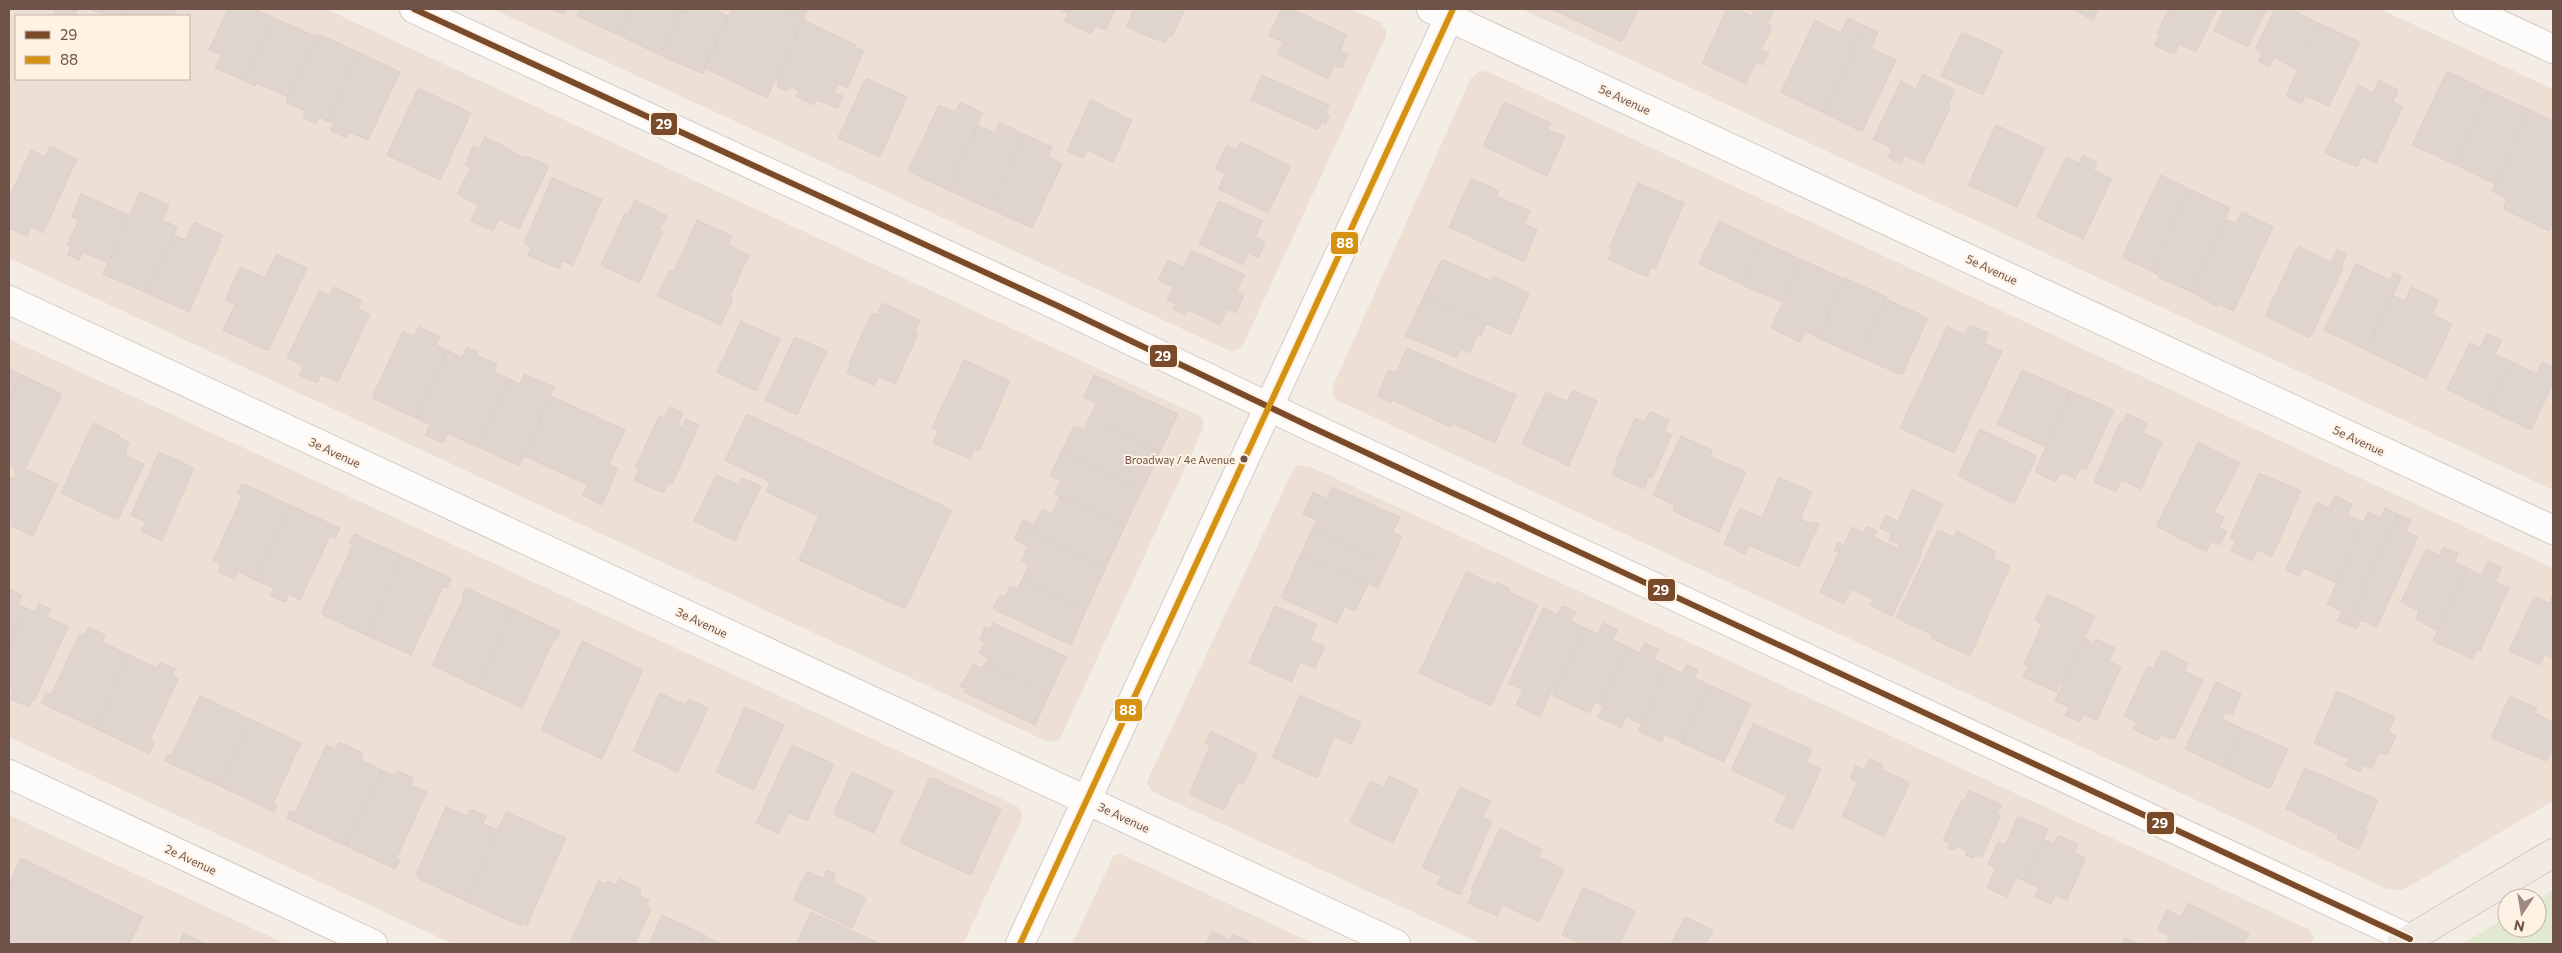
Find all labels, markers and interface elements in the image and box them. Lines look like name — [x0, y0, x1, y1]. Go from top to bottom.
legend — [15, 15, 190, 80]
text: 29 — [60, 25, 77, 43]
text: 88 — [60, 50, 78, 68]
street label: 5e Avenue — [1597, 81, 1653, 117]
line badge: 29 — [650, 112, 678, 136]
text: 29 — [656, 115, 673, 132]
line badge: 88 — [1330, 231, 1359, 255]
text: 88 — [1336, 234, 1354, 251]
street label: 5e Avenue — [1964, 251, 2020, 287]
line badge: 29 — [1149, 344, 1178, 368]
text: 29 — [1155, 347, 1172, 364]
street label: 5e Avenue — [2331, 422, 2387, 458]
street label: 3e Avenue — [307, 434, 363, 470]
place label: Broadway / 4e Avenue — [1125, 453, 1235, 466]
marker: Broadway / 4e Avenue — [1239, 454, 1249, 464]
line badge: 29 — [1647, 578, 1676, 602]
text: 29 — [1653, 581, 1670, 598]
street label: 3e Avenue — [674, 604, 730, 640]
line badge: 88 — [1114, 698, 1143, 722]
text: 88 — [1119, 701, 1137, 718]
street label: 3e Avenue — [1096, 799, 1152, 835]
line badge: 29 — [2146, 811, 2175, 835]
text: 29 — [2152, 814, 2169, 831]
street label: 2e Avenue — [163, 841, 219, 877]
north arrow — [2497, 888, 2547, 938]
text: N — [2512, 917, 2526, 936]

